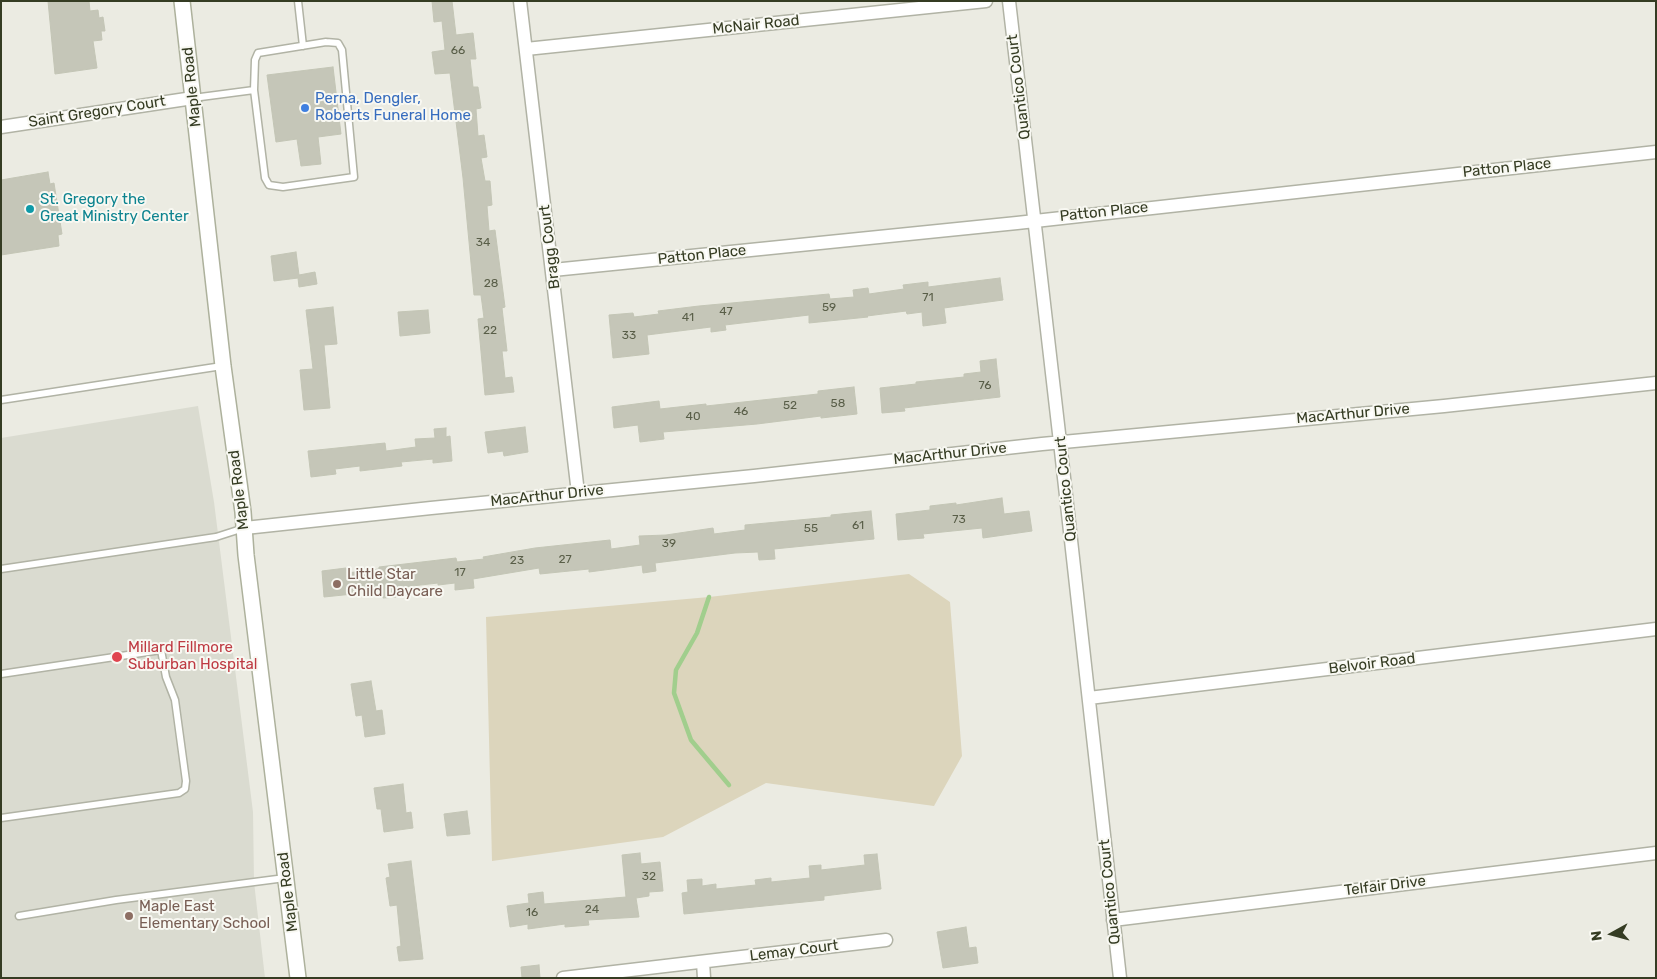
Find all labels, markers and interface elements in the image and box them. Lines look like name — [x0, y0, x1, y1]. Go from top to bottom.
street label: McNair Road — [712, 11, 800, 39]
street label: Quantico Court — [1004, 33, 1034, 141]
house number: 66 — [451, 44, 465, 58]
street label: Maple Road — [179, 46, 205, 128]
place label: Perna, Dengler, Roberts Funeral Home — [315, 90, 471, 125]
street label: Saint Gregory Court — [27, 92, 167, 132]
marker: Perna, Dengler, Roberts Funeral Home — [299, 102, 311, 114]
street label: Patton Place — [1462, 154, 1552, 182]
place label: St. Gregory the Great Ministry Center — [40, 191, 189, 226]
street label: Patton Place — [1059, 198, 1149, 226]
marker: St. Gregory the Great Ministry Center — [24, 203, 36, 215]
street label: Bragg Court — [536, 204, 564, 290]
house number: 34 — [476, 236, 490, 250]
street label: Patton Place — [657, 241, 747, 269]
house number: 28 — [484, 277, 498, 291]
house number: 71 — [922, 291, 934, 305]
house number: 59 — [822, 301, 836, 315]
house number: 47 — [719, 305, 733, 319]
house number: 41 — [682, 311, 694, 325]
house number: 22 — [483, 324, 497, 338]
house number: 33 — [622, 329, 636, 343]
house number: 76 — [978, 379, 992, 393]
house number: 58 — [831, 397, 845, 411]
house number: 52 — [783, 399, 797, 413]
street label: MacArthur Drive — [1296, 400, 1410, 428]
house number: 46 — [734, 405, 748, 419]
house number: 40 — [685, 410, 701, 424]
street label: Quantico Court — [1052, 435, 1080, 543]
street label: MacArthur Drive — [893, 439, 1007, 469]
street label: Maple Road — [225, 449, 253, 531]
street label: MacArthur Drive — [490, 481, 604, 511]
house number: 73 — [952, 513, 966, 527]
house number: 61 — [852, 519, 864, 533]
house number: 55 — [804, 522, 818, 536]
house number: 39 — [662, 537, 676, 551]
house number: 27 — [558, 553, 572, 567]
house number: 23 — [510, 554, 524, 568]
place label: Little Star Child Daycare — [347, 566, 443, 601]
house number: 17 — [454, 566, 466, 580]
marker: Little Star Child Daycare — [331, 578, 343, 590]
place label: Millard Fillmore Suburban Hospital — [128, 639, 257, 674]
marker: Millard Fillmore Suburban Hospital — [110, 650, 124, 664]
street label: Belvoir Road — [1328, 650, 1416, 678]
street label: Quantico Court — [1096, 838, 1124, 946]
street label: Maple Road — [274, 851, 302, 933]
house number: 32 — [642, 870, 656, 884]
street label: Telfair Drive — [1343, 872, 1427, 900]
place label: Maple East Elementary School — [139, 898, 270, 933]
house number: 24 — [585, 903, 599, 917]
house number: 16 — [526, 906, 538, 920]
north arrow — [1587, 909, 1637, 959]
marker: Maple East Elementary School — [123, 910, 135, 922]
text: N — [1588, 930, 1606, 942]
street label: Lemay Court — [749, 937, 839, 965]

